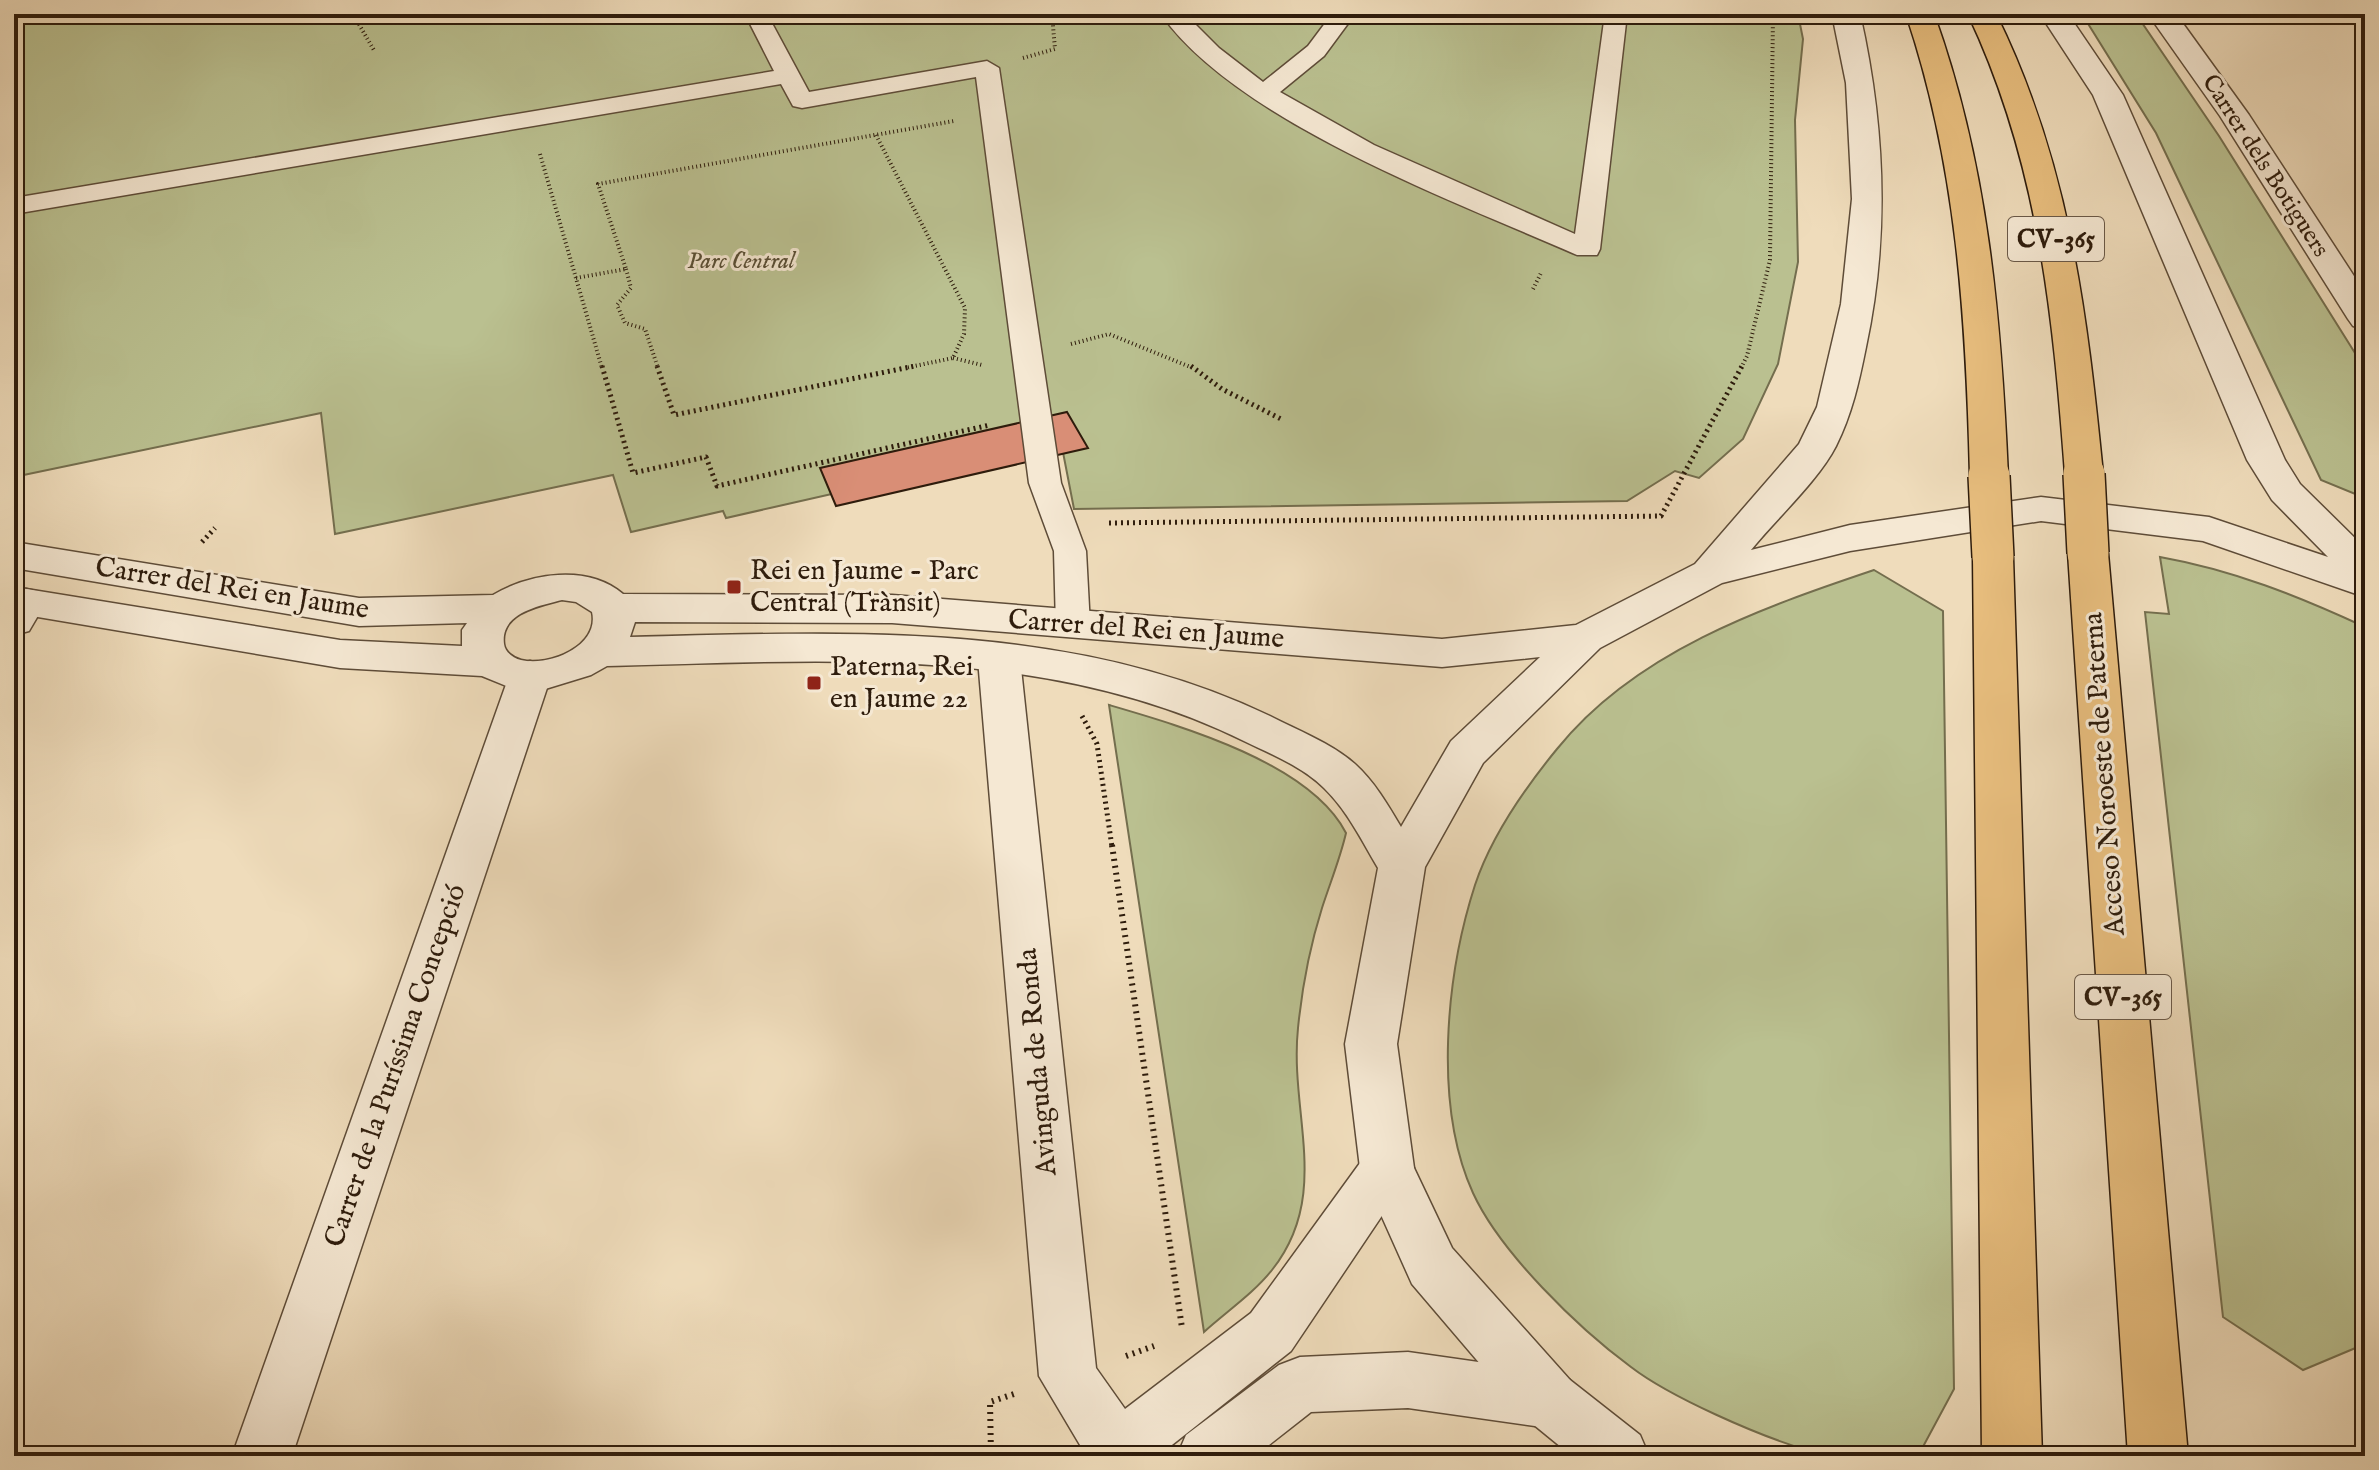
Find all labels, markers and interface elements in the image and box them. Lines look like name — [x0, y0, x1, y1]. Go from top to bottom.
street label: Carrer dels Botiguers — [2194, 69, 2336, 263]
road number: CV-365 — [2008, 217, 2104, 261]
park label: Parc Central — [687, 246, 797, 277]
street label: Carrer del Rei en Jaume — [93, 550, 372, 628]
place label: Rei en Jaume - Parc Central (Trànsit) — [750, 554, 979, 621]
marker: Rei en Jaume - Parc Central (Trànsit) — [725, 578, 743, 596]
street label: Carrer del Rei en Jaume — [1007, 603, 1285, 657]
street label: Acceso Noroeste de Paterna — [2076, 610, 2134, 938]
place label: Paterna, Rei en Jaume 22 — [830, 650, 973, 717]
marker: Paterna, Rei en Jaume 22 — [805, 674, 823, 692]
street label: Carrer de la Puríssima Concepció — [317, 880, 475, 1252]
street label: Avinguda de Ronda — [1011, 946, 1065, 1178]
road number: CV-365 — [2075, 975, 2171, 1019]

